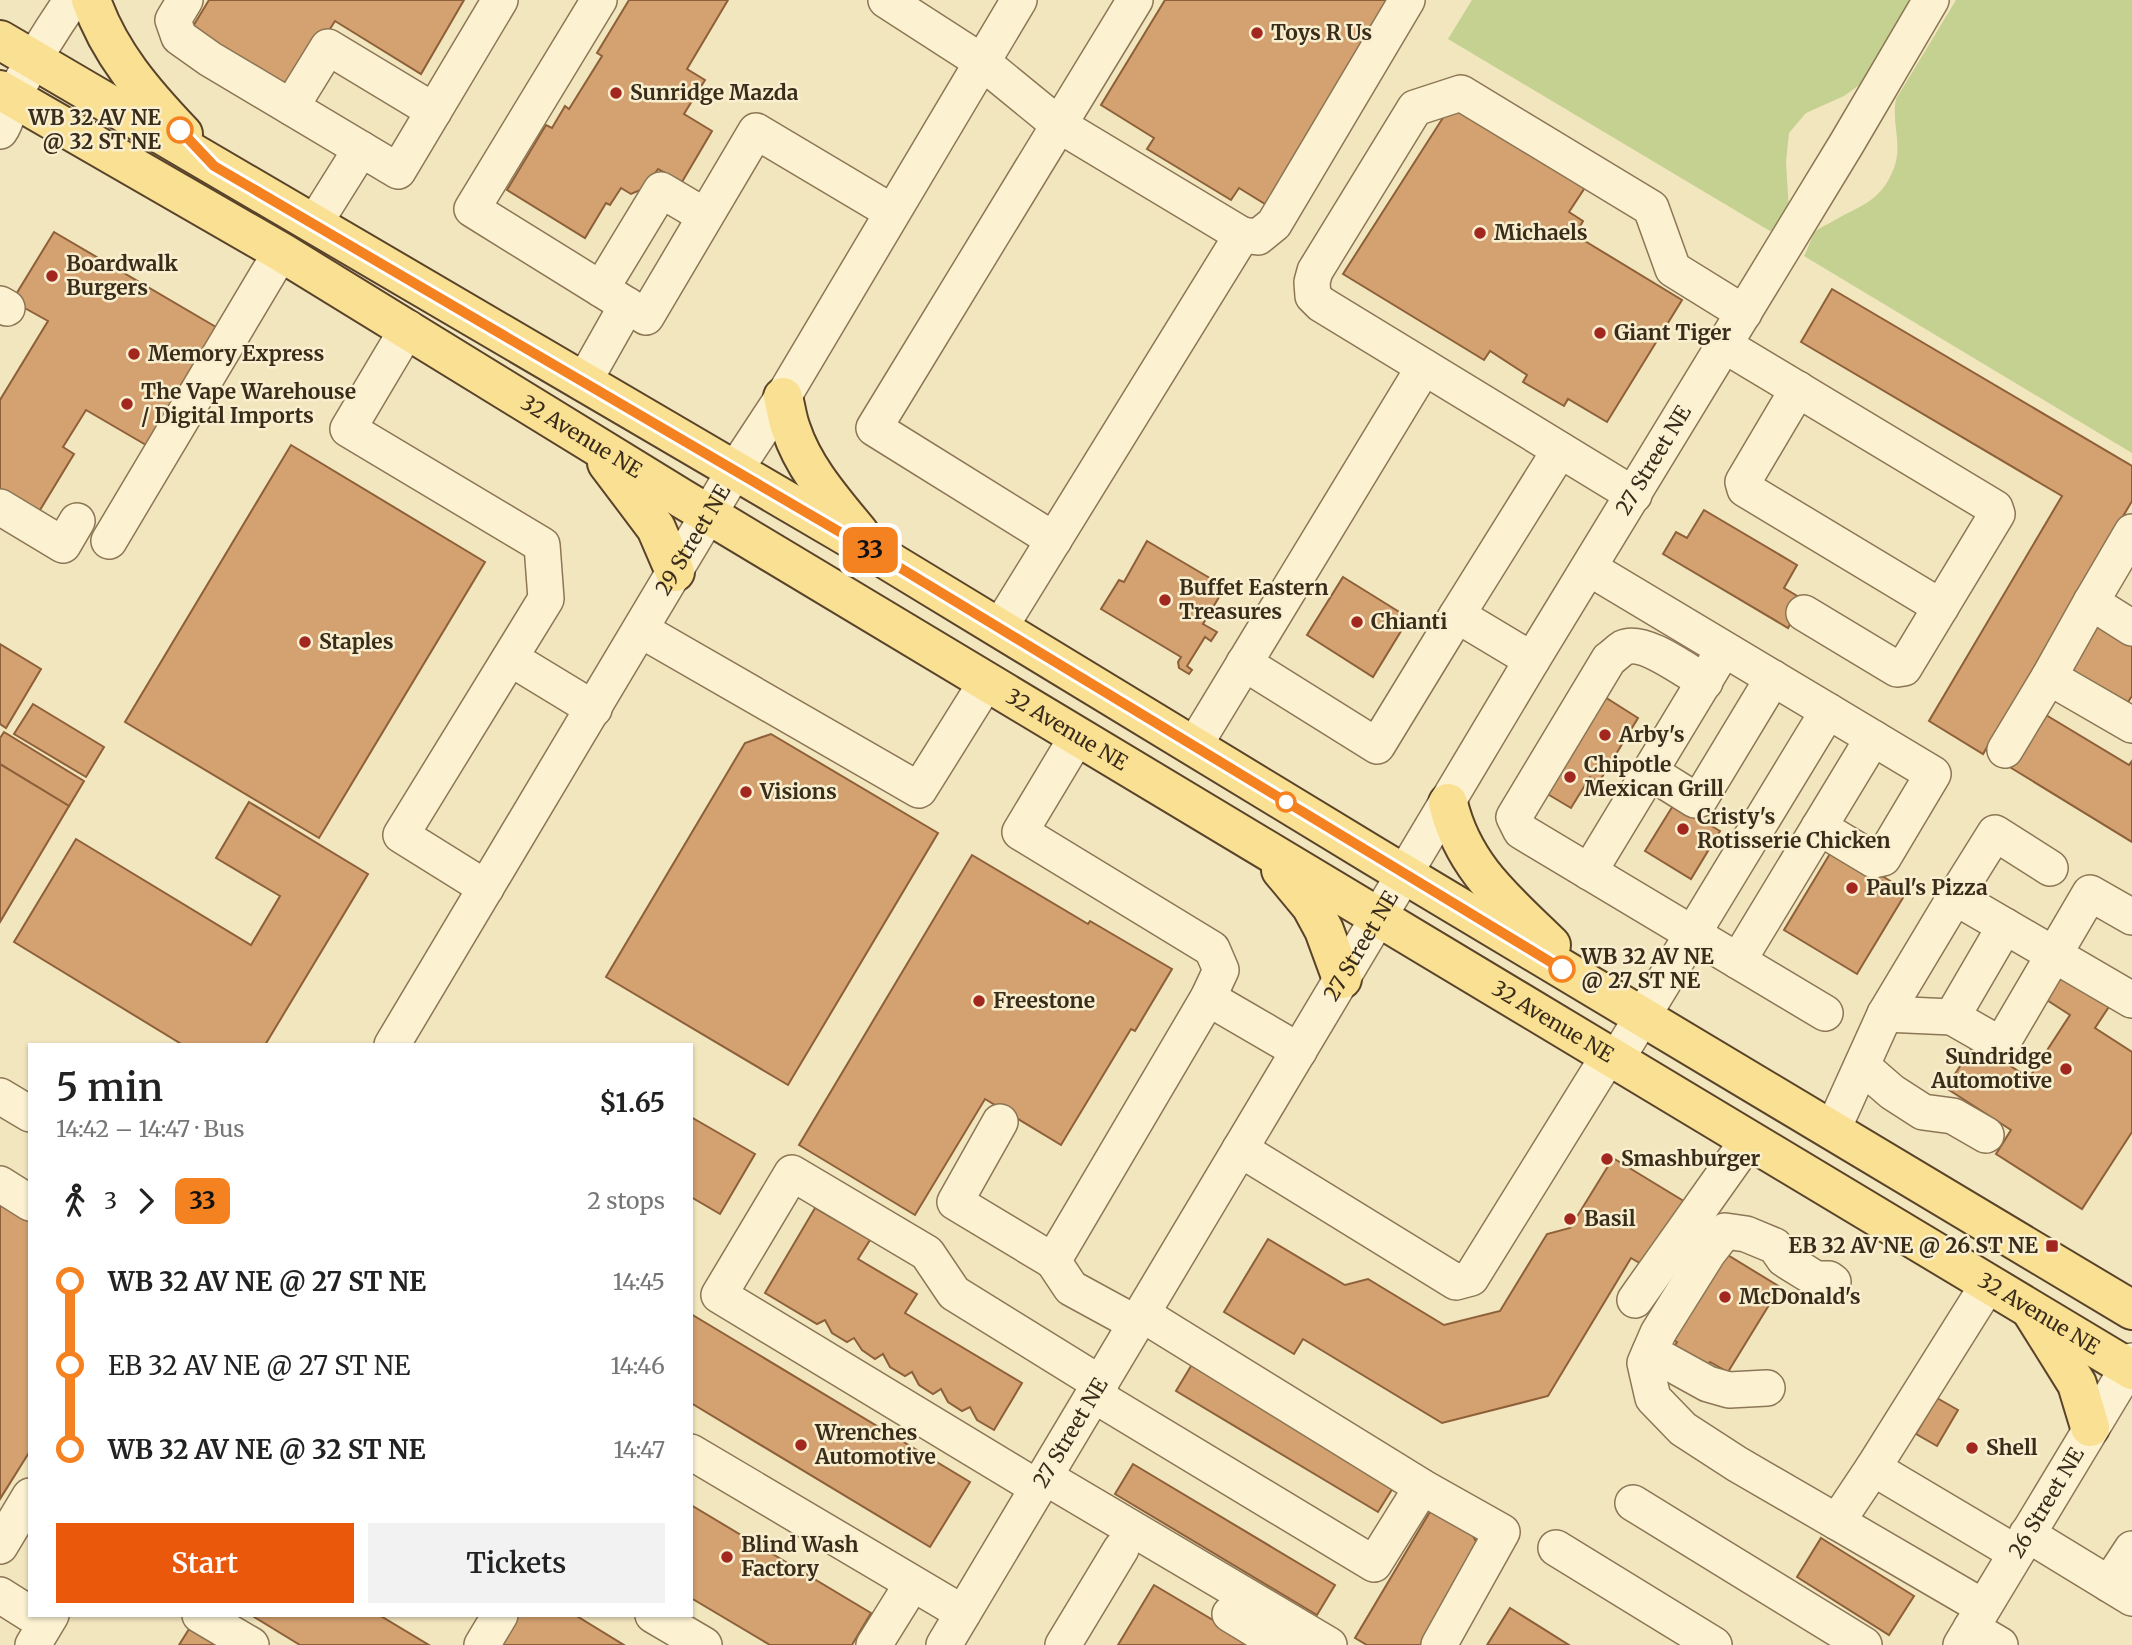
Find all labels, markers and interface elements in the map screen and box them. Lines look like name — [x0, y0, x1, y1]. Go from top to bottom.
place label: Toys R Us — [1271, 19, 1372, 46]
marker: Toys R Us — [1249, 25, 1265, 41]
place label: Sunridge Mazda — [630, 79, 799, 106]
marker: Sunridge Mazda — [608, 85, 624, 101]
place label: WB 32 AV NE @ 32 ST NE — [27, 104, 161, 155]
marker: WB 32 AV NE @ 32 ST NE — [167, 117, 193, 143]
place label: Michaels — [1494, 219, 1588, 246]
marker: Michaels — [1472, 225, 1488, 241]
place label: Boardwalk Burgers — [66, 250, 178, 301]
marker: Boardwalk Burgers — [44, 268, 60, 284]
place label: Giant Tiger — [1614, 319, 1732, 346]
marker: Giant Tiger — [1592, 325, 1608, 341]
place label: Memory Express — [148, 340, 324, 367]
marker: Memory Express — [126, 346, 142, 362]
place label: The Vape Warehouse / Digital Imports — [141, 378, 356, 429]
street label: 32 Avenue NE — [516, 389, 648, 484]
marker: The Vape Warehouse / Digital Imports — [119, 396, 135, 412]
street label: 27 Street NE — [1610, 400, 1697, 520]
street label: 29 Street NE — [649, 479, 737, 600]
line badge: 33 — [838, 527, 902, 573]
text: 33 — [857, 534, 883, 565]
place label: Buffet Eastern Treasures — [1179, 574, 1328, 625]
marker: Buffet Eastern Treasures — [1157, 592, 1173, 608]
place label: Chianti — [1371, 608, 1447, 635]
marker: Chianti — [1349, 614, 1365, 630]
place label: Staples — [319, 628, 394, 655]
marker: Staples — [297, 634, 313, 650]
street label: 32 Avenue NE — [1001, 682, 1133, 777]
place label: Arby's — [1618, 721, 1685, 748]
marker: Arby's — [1597, 727, 1613, 743]
place label: Chipotle Mexican Grill — [1584, 751, 1724, 802]
marker: Chipotle Mexican Grill — [1562, 769, 1578, 785]
place label: Visions — [759, 778, 837, 805]
marker: Visions — [738, 784, 754, 800]
unlabelled marker — [1276, 792, 1296, 812]
place label: Cristy's Rotisserie Chicken — [1697, 803, 1891, 854]
marker: Cristy's Rotisserie Chicken — [1675, 821, 1691, 837]
place label: Paul's Pizza — [1866, 874, 1988, 901]
marker: Paul's Pizza — [1844, 880, 1860, 896]
street label: 27 Street NE — [1318, 885, 1404, 1006]
place label: WB 32 AV NE @ 27 ST NE — [1580, 943, 1714, 994]
marker: WB 32 AV NE @ 27 ST NE — [1549, 956, 1575, 982]
street label: 32 Avenue NE — [1487, 975, 1619, 1069]
place label: Freestone — [993, 987, 1095, 1014]
marker: Freestone — [971, 993, 987, 1009]
place label: Sundridge Automotive — [1930, 1043, 2052, 1094]
marker: Sundridge Automotive — [2058, 1061, 2074, 1077]
text: 5 min — [56, 1064, 163, 1111]
text: $1.65 — [599, 1086, 665, 1119]
text: 14:42 – 14:47 · Bus — [56, 1114, 245, 1143]
place label: Smashburger — [1621, 1145, 1761, 1172]
marker: Smashburger — [1599, 1151, 1615, 1167]
icon: walk — [56, 1182, 94, 1220]
icon: forward — [127, 1182, 165, 1220]
text: 33 — [189, 1185, 216, 1216]
text: 3 — [104, 1186, 117, 1215]
text: 2 stops — [587, 1186, 665, 1215]
place label: Basil — [1584, 1205, 1636, 1232]
marker: Basil — [1562, 1211, 1578, 1227]
place label: EB 32 AV NE @ 26 ST NE — [1788, 1232, 2038, 1259]
marker: EB 32 AV NE @ 26 ST NE — [2044, 1238, 2060, 1254]
text: WB 32 AV NE @ 27 ST NE — [108, 1265, 426, 1298]
text: 14:45 — [613, 1267, 665, 1296]
street label: 32 Avenue NE — [1973, 1267, 2105, 1361]
place label: McDonald's — [1739, 1283, 1861, 1310]
marker: McDonald's — [1717, 1289, 1733, 1305]
text: EB 32 AV NE @ 27 ST NE — [108, 1349, 410, 1382]
text: 14:46 — [611, 1351, 665, 1380]
street label: 27 Street NE — [1027, 1372, 1114, 1493]
place label: Wrenches Automotive — [814, 1419, 936, 1470]
text: WB 32 AV NE @ 32 ST NE — [108, 1433, 425, 1466]
place label: Shell — [1986, 1434, 2038, 1461]
text: 14:47 — [613, 1435, 665, 1464]
marker: Wrenches Automotive — [793, 1437, 809, 1453]
marker: Shell — [1964, 1440, 1980, 1456]
street label: 26 Street NE — [2003, 1442, 2090, 1563]
button: Start — [56, 1523, 354, 1603]
button: Tickets — [368, 1523, 665, 1603]
place label: Blind Wash Factory — [741, 1531, 858, 1582]
marker: Blind Wash Factory — [719, 1549, 735, 1565]

